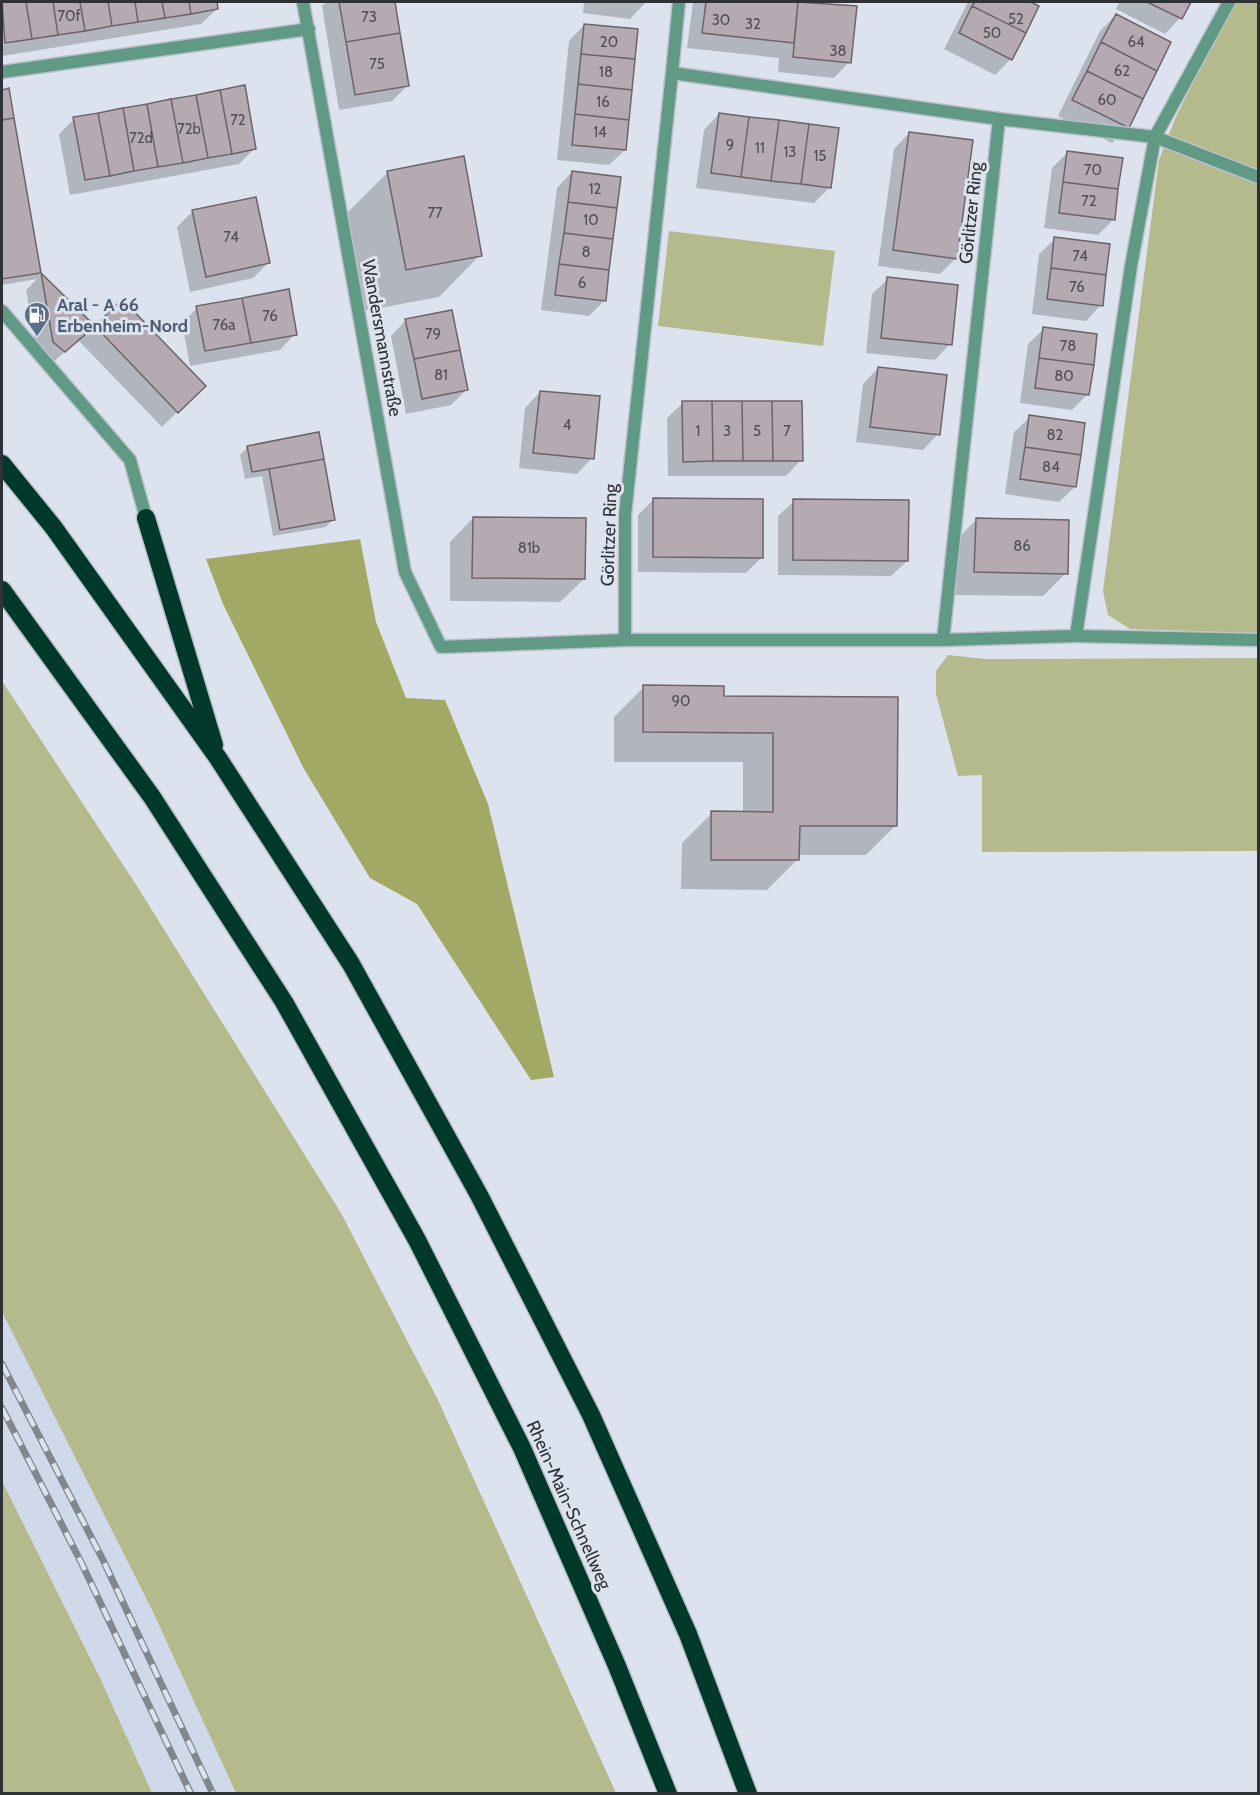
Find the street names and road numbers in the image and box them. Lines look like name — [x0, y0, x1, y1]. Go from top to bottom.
street label: Görlitzer Ring — [955, 160, 987, 265]
street label: Wandersmannstraße — [357, 258, 407, 418]
street label: Görlitzer Ring — [596, 482, 622, 587]
street label: Rhein-Main-Schnellweg — [522, 1417, 617, 1594]

